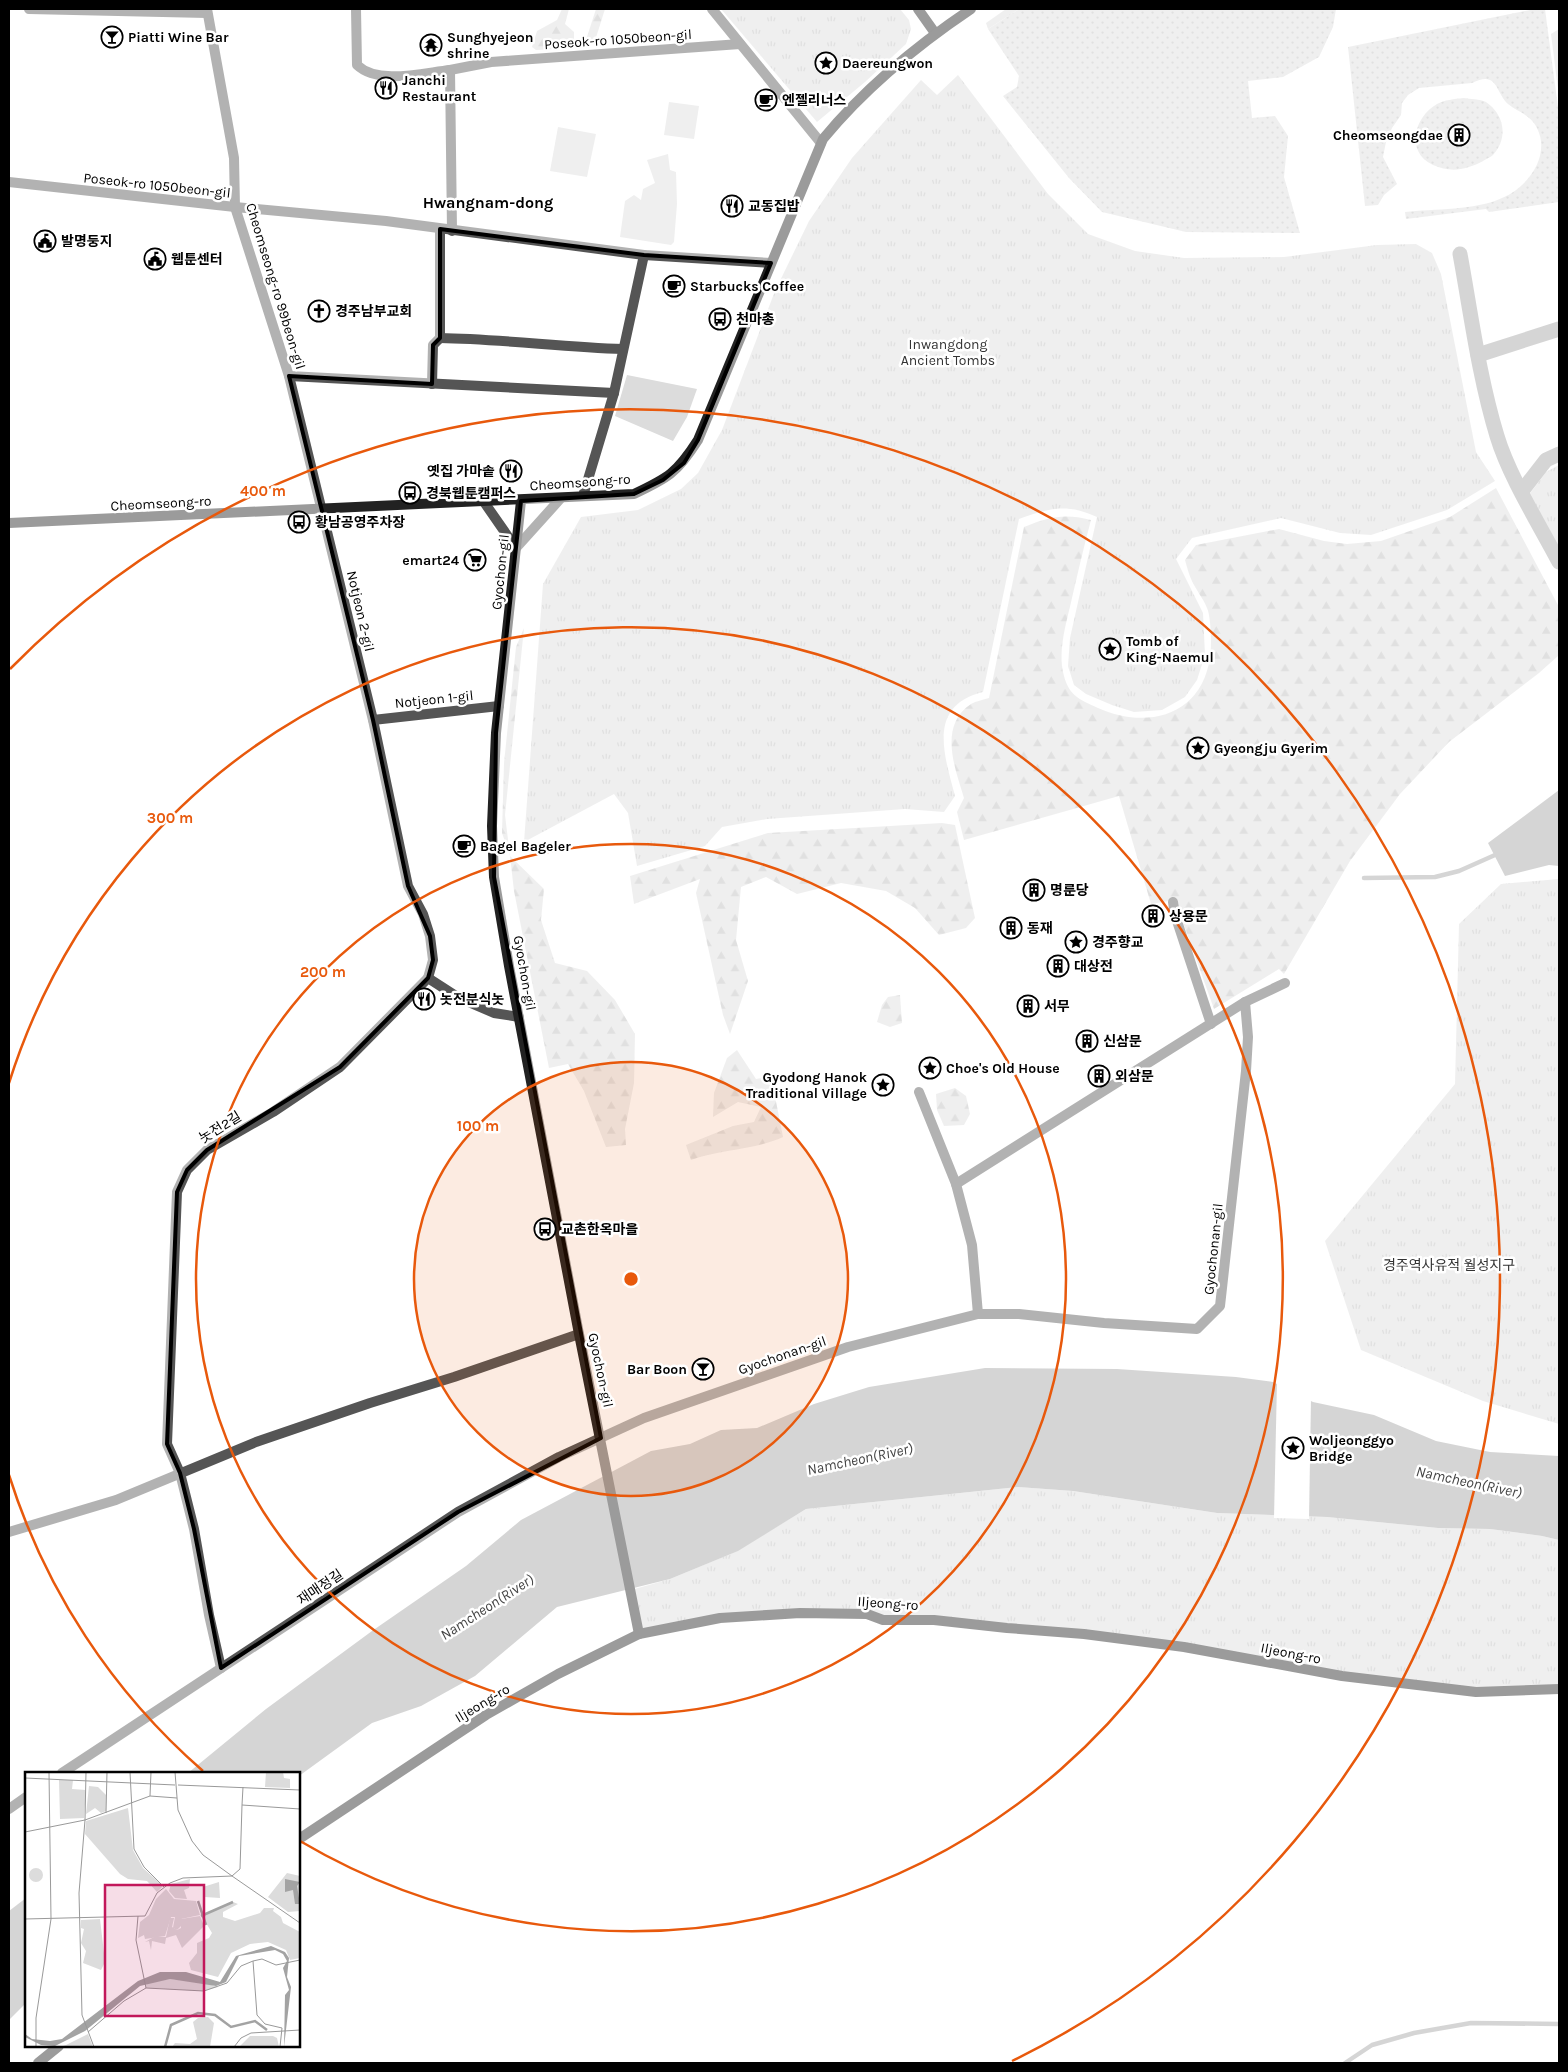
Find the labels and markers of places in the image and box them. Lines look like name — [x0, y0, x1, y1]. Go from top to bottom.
bar icon: Piatti Wine Bar — [100, 25, 124, 49]
place label: Piatti Wine Bar — [128, 29, 229, 46]
place label: Sunghyejeon shrine — [447, 29, 534, 62]
temple icon: Sunghyejeon shrine — [419, 33, 443, 57]
place icon: Daereungwon — [814, 51, 838, 75]
place label: Daereungwon — [842, 55, 933, 72]
place label: Janchi Restaurant — [402, 72, 477, 105]
restaurant icon: Janchi Restaurant — [374, 76, 398, 100]
cafe icon: 엔젤리너스 — [754, 88, 778, 112]
place label: 엔젤리너스 — [782, 92, 847, 109]
building icon: Cheomseongdae — [1447, 123, 1471, 147]
place label: Cheomseongdae — [1333, 127, 1443, 144]
restaurant icon: 교동집밥 — [720, 194, 744, 218]
place label: 교동집밥 — [748, 198, 800, 215]
public building icon: 발명둥지 — [33, 229, 57, 253]
place label: 발명둥지 — [61, 233, 113, 250]
public building icon: 웹툰센터 — [143, 247, 167, 271]
place label: 웹툰센터 — [171, 251, 223, 268]
cafe icon: Starbucks Coffee — [662, 274, 686, 298]
place label: Starbucks Coffee — [690, 278, 804, 295]
church icon: 경주남부교회 — [307, 299, 331, 323]
place label: 경주남부교회 — [335, 303, 412, 320]
bus stop icon: 천마총 — [708, 307, 732, 331]
place label: 천마총 — [736, 311, 775, 328]
restaurant icon: 옛집 가마솥 — [499, 459, 523, 483]
place label: 옛집 가마솥 — [427, 463, 495, 480]
bus stop icon: 경북웹툰캠퍼스 — [398, 481, 422, 505]
place label: 경북웹툰캠퍼스 — [426, 485, 516, 502]
bus stop icon: 황남공영주차장 — [287, 510, 311, 534]
place label: 황남공영주차장 — [315, 514, 405, 531]
supermarket icon: emart24 — [463, 548, 487, 572]
place label: emart24 — [402, 552, 460, 569]
place label: Tomb of King-Naemul — [1126, 633, 1214, 666]
place icon: Tomb of King-Naemul — [1098, 637, 1122, 661]
place icon: Gyeongju Gyerim — [1186, 736, 1210, 760]
place label: Gyeongju Gyerim — [1214, 740, 1328, 757]
cafe icon: Bagel Bageler — [452, 834, 476, 858]
place label: Bagel Bageler — [480, 838, 571, 855]
building icon: 명룬당 — [1022, 878, 1046, 902]
place label: 명룬당 — [1050, 882, 1089, 899]
building icon: 상용문 — [1141, 904, 1165, 928]
place label: 상용문 — [1169, 908, 1208, 925]
building icon: 동재 — [999, 916, 1023, 940]
place label: 동재 — [1027, 920, 1053, 937]
place icon: 경주향교 — [1064, 930, 1088, 954]
place label: 경주향교 — [1092, 934, 1144, 951]
building icon: 대상전 — [1046, 954, 1070, 978]
place label: 대상전 — [1074, 958, 1113, 975]
restaurant icon: 놋전분식놋 — [412, 987, 436, 1011]
place label: 놋전분식놋 — [440, 991, 505, 1008]
building icon: 서무 — [1016, 994, 1040, 1018]
place label: 서무 — [1044, 998, 1070, 1015]
building icon: 신삼문 — [1075, 1029, 1099, 1053]
place label: 신삼문 — [1103, 1033, 1142, 1050]
place icon: Choe's Old House — [918, 1056, 942, 1080]
place label: Choe's Old House — [946, 1060, 1060, 1077]
building icon: 외삼문 — [1087, 1064, 1111, 1088]
place label: 외삼문 — [1115, 1068, 1154, 1085]
place label: Gyodong Hanok Traditional Village — [746, 1069, 868, 1102]
place icon: Gyodong Hanok Traditional Village — [871, 1073, 895, 1097]
bus stop icon: 교촌한옥마을 — [533, 1217, 557, 1241]
place label: 교촌한옥마을 — [561, 1221, 638, 1238]
centre of rings — [622, 1270, 640, 1288]
bar icon: Bar Boon — [691, 1357, 715, 1381]
place label: Bar Boon — [627, 1361, 687, 1378]
place label: Woljeonggyo Bridge — [1309, 1432, 1394, 1465]
place icon: Woljeonggyo Bridge — [1281, 1436, 1305, 1460]

